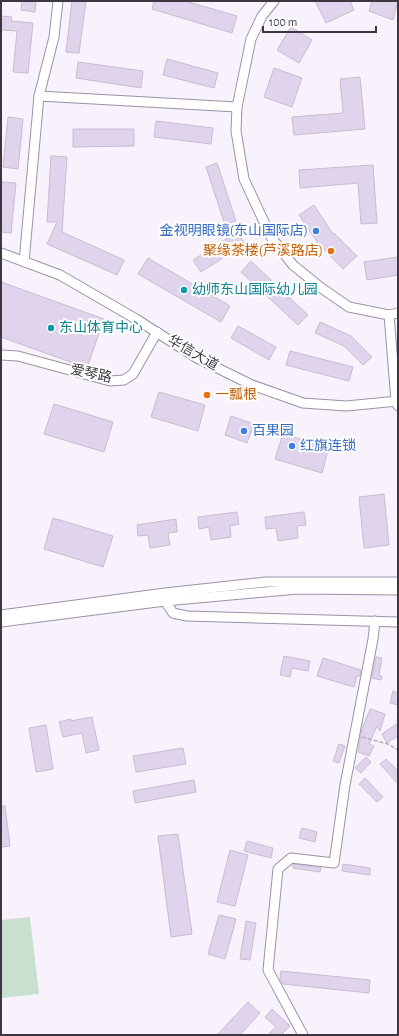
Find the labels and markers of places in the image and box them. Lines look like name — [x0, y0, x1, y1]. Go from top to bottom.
place label: 金视明眼镜(东山国际店) — [160, 223, 308, 238]
marker: 金视明眼镜(东山国际店) — [311, 226, 321, 236]
place label: 聚缘茶楼(芦溪路店) — [203, 243, 323, 258]
marker: 聚缘茶楼(芦溪路店) — [326, 246, 336, 256]
place label: 幼师东山国际幼儿园 — [192, 282, 318, 297]
marker: 幼师东山国际幼儿园 — [179, 285, 189, 295]
place label: 东山体育中心 — [59, 320, 143, 335]
marker: 东山体育中心 — [46, 323, 56, 333]
place label: 一瓢根 — [215, 387, 257, 402]
marker: 一瓢根 — [202, 390, 212, 400]
place label: 百果园 — [252, 424, 294, 438]
marker: 百果园 — [239, 426, 249, 436]
place label: 红旗连锁 — [300, 438, 356, 453]
marker: 红旗连锁 — [287, 441, 297, 451]

